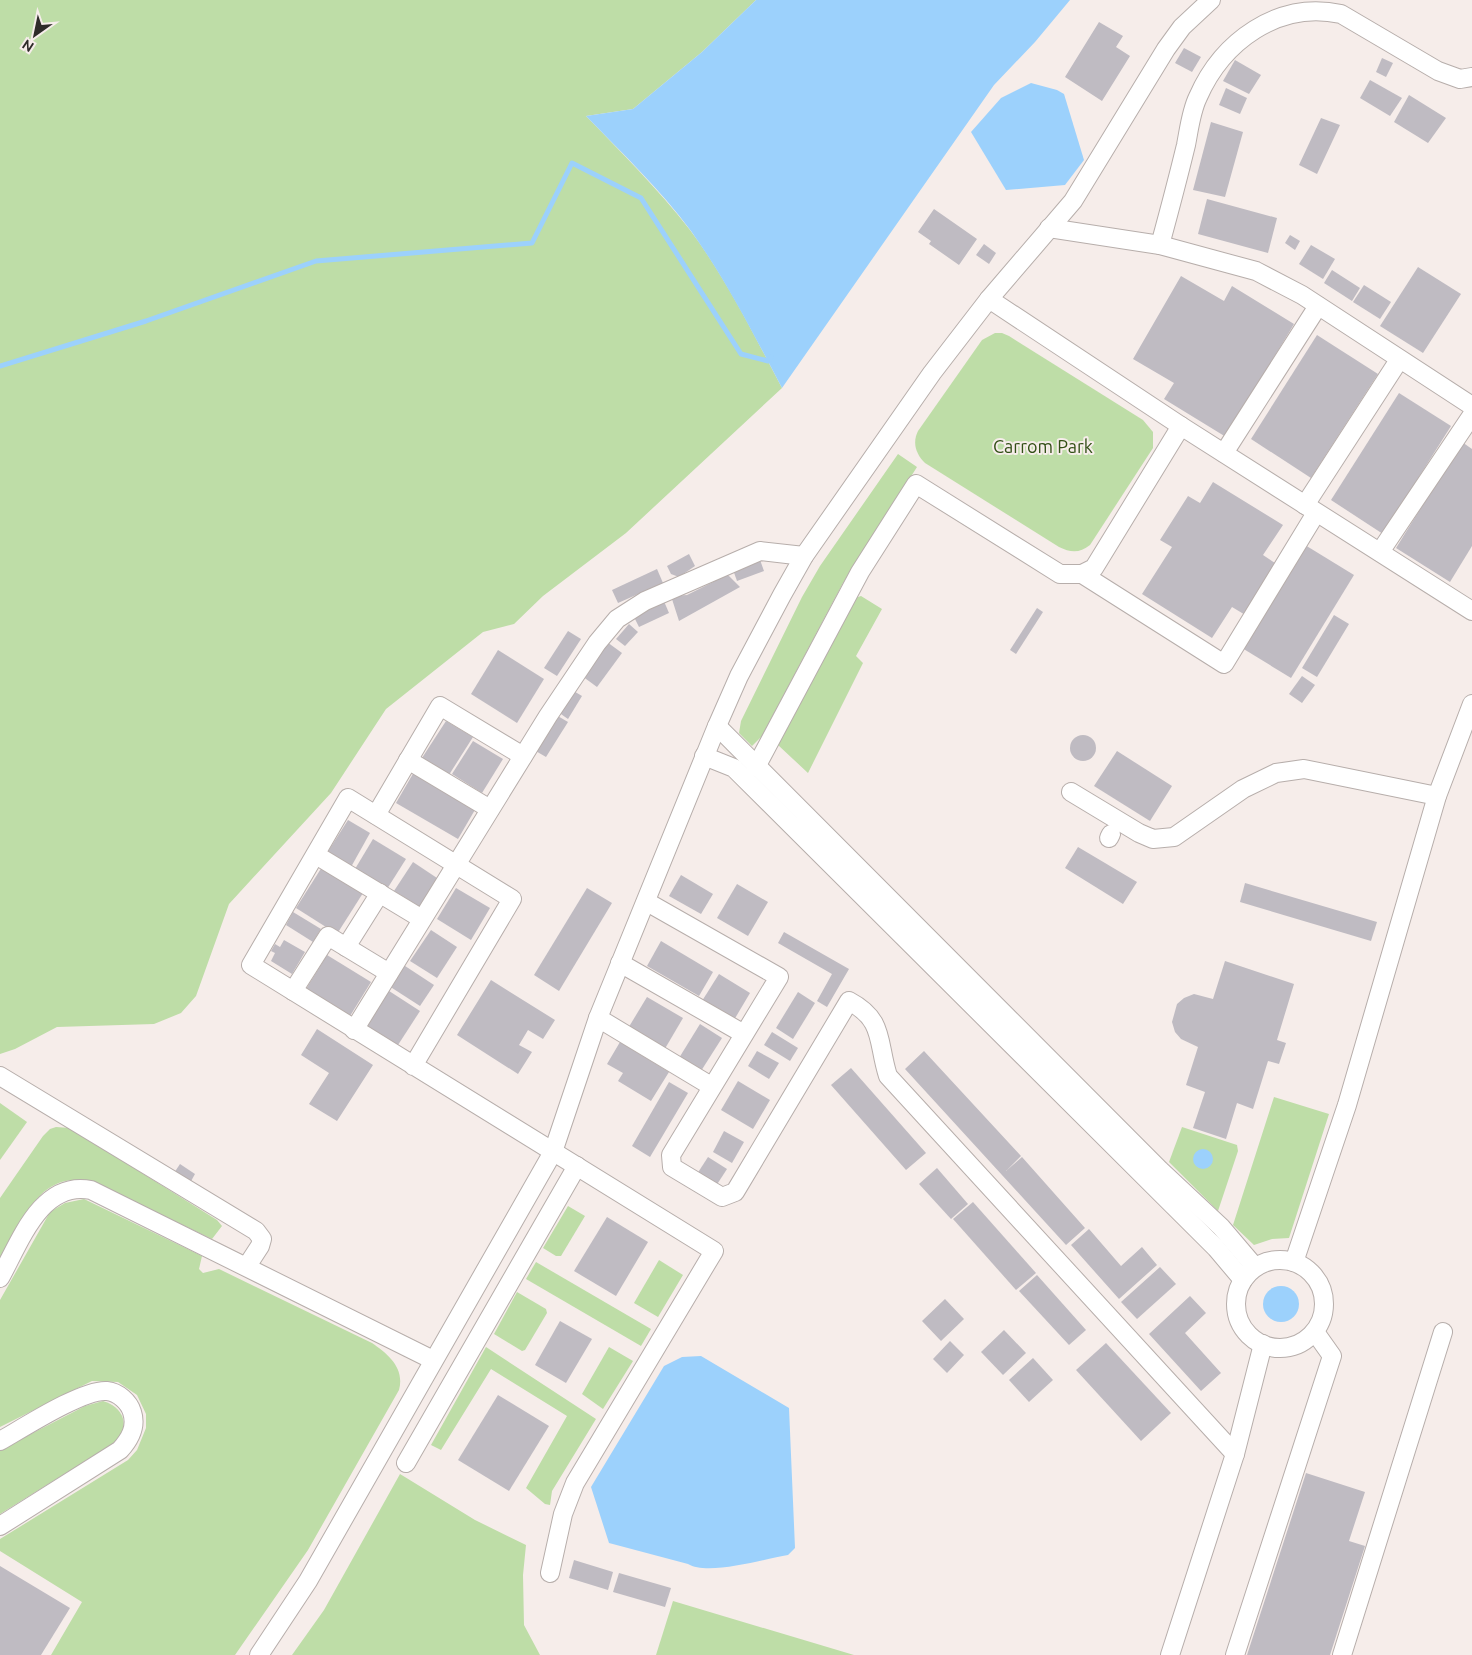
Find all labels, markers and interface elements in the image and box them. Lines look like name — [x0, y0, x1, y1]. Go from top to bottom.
north arrow — [10, 10, 60, 60]
text: N — [19, 36, 37, 55]
park label: Carrom Park — [993, 436, 1093, 456]

